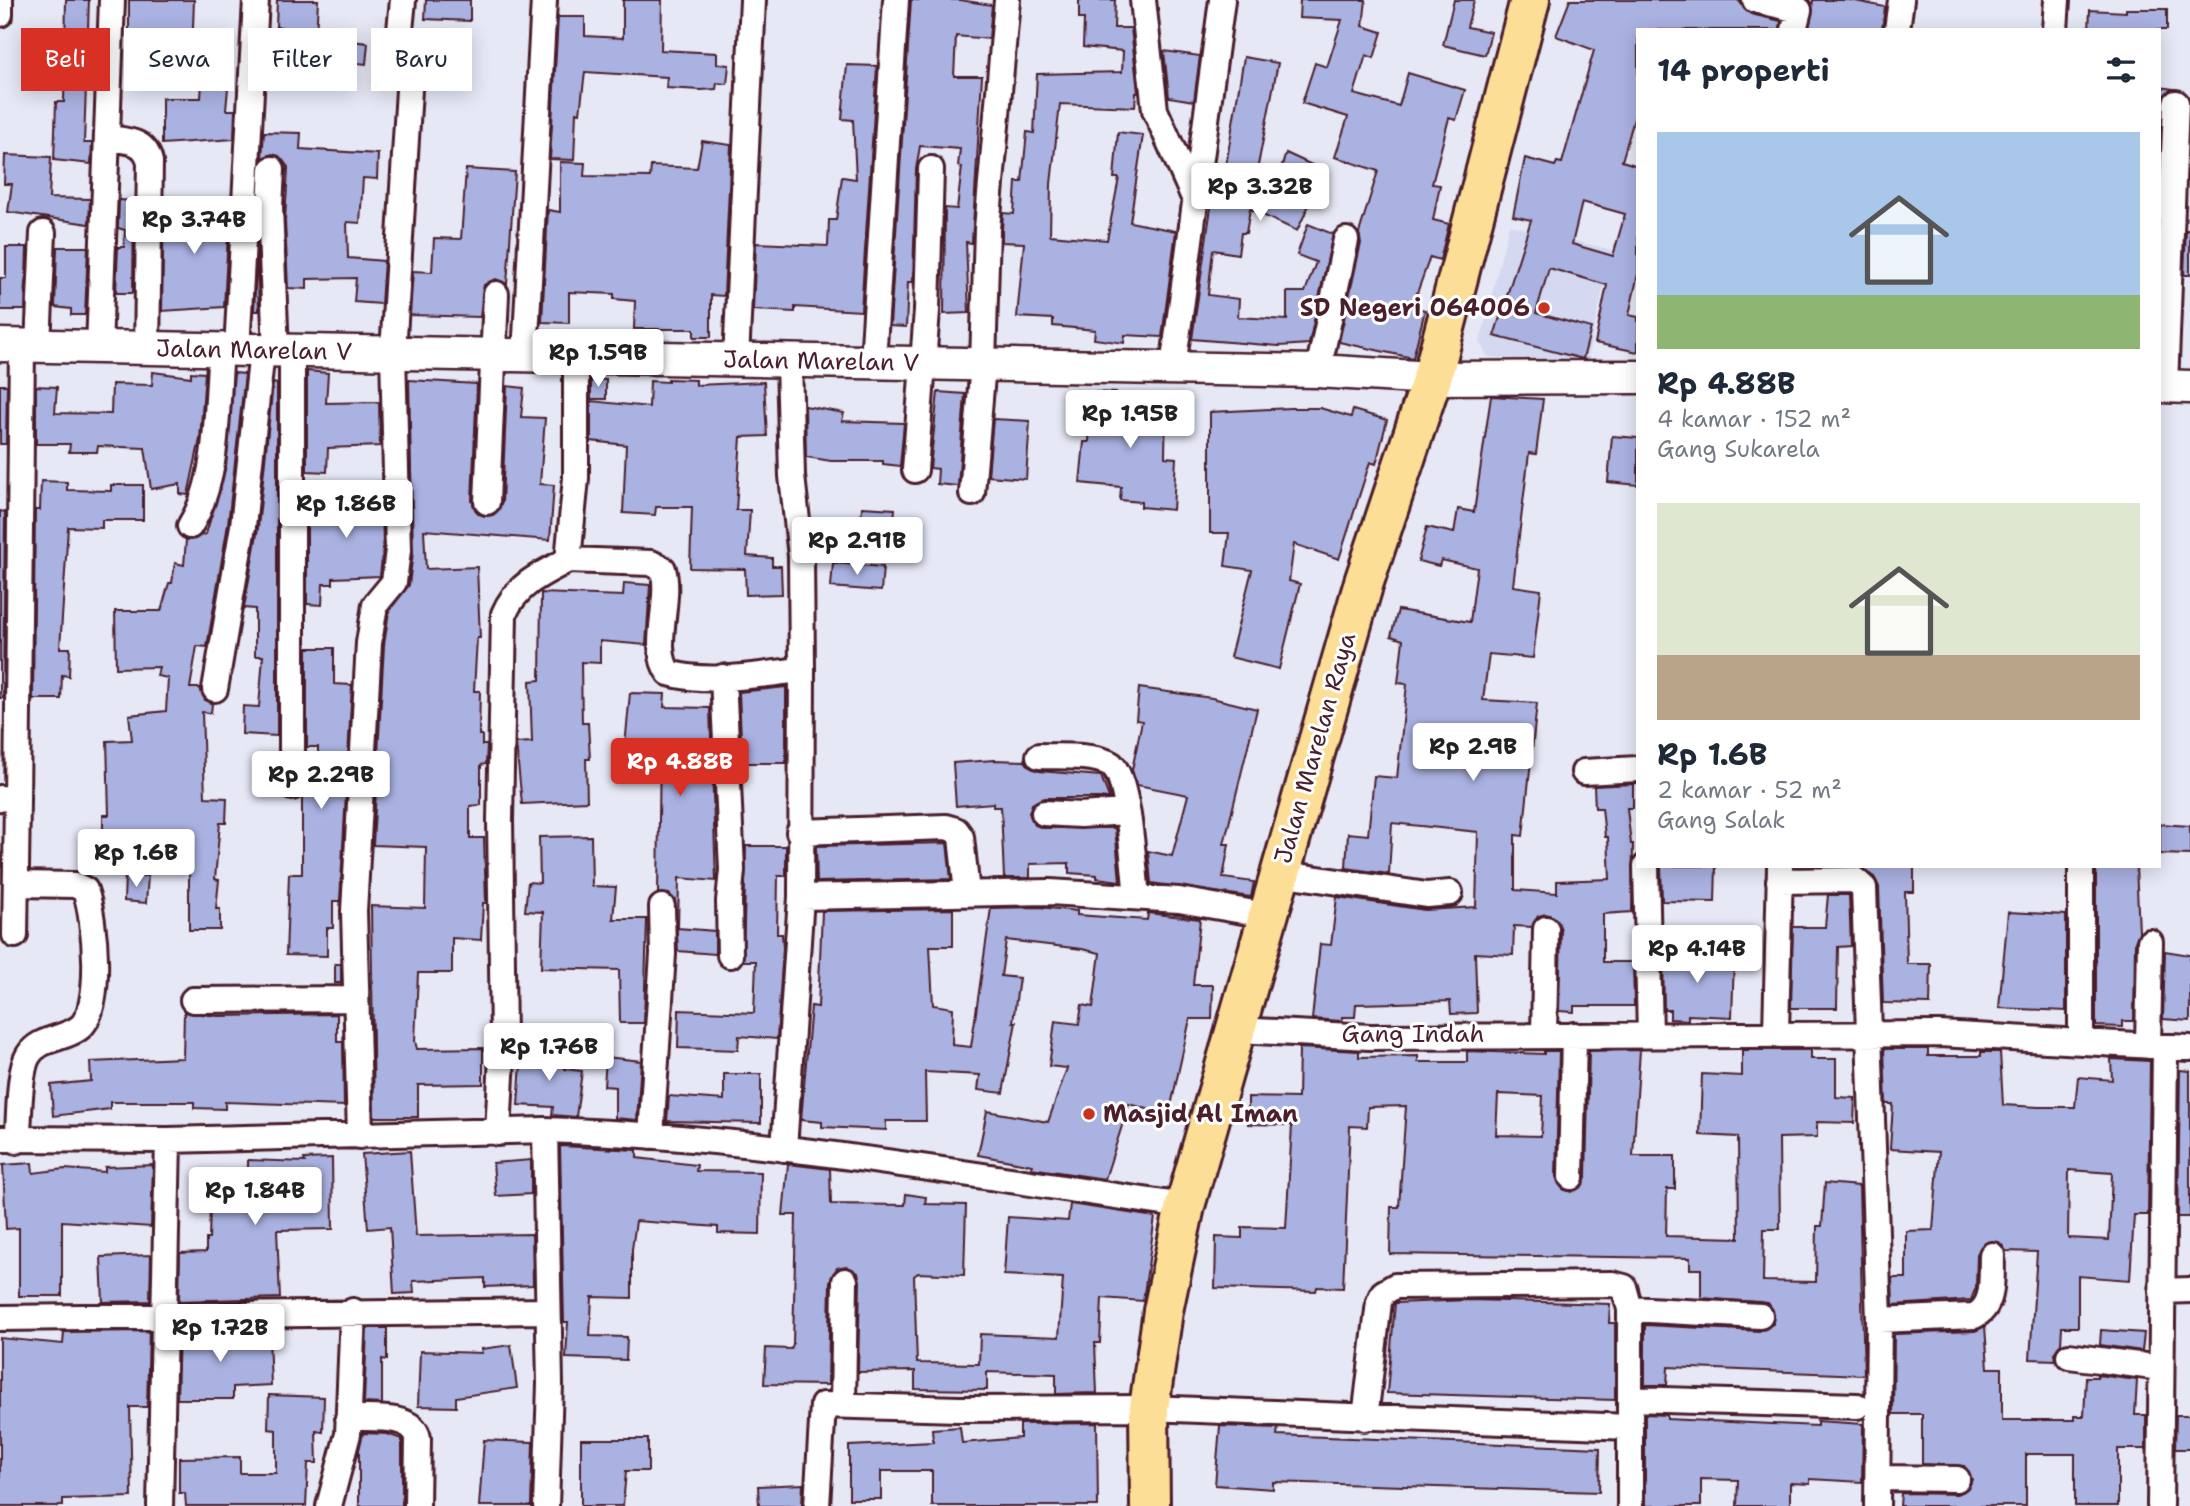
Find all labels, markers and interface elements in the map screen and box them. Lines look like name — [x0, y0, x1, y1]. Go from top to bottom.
chip: Beli — [21, 28, 110, 91]
chip: Sewa — [124, 28, 234, 91]
chip: Filter — [248, 28, 357, 91]
chip: Baru — [371, 28, 472, 91]
text: 14 properti — [1657, 50, 1830, 91]
icon: filters — [2102, 51, 2140, 89]
pin: Rp 3.32B — [1188, 164, 1332, 223]
text: Rp 3.32B — [1207, 171, 1313, 201]
icon: home — [1836, 177, 1962, 303]
pin: Rp 3.74B — [122, 196, 266, 256]
text: Rp 3.74B — [142, 204, 246, 234]
place label: SD Negeri 064006 — [1300, 292, 1530, 324]
marker: SD Negeri 064006 — [1536, 300, 1552, 316]
pin: Rp 1.59B — [526, 330, 670, 389]
street label: Jalan Marelan V — [156, 332, 352, 368]
text: Rp 1.59B — [549, 337, 647, 367]
street label: Jalan Marelan V — [723, 343, 919, 379]
text: Rp 4.88B — [1657, 363, 1796, 404]
pin: Rp 1.95B — [1058, 391, 1202, 450]
text: Rp 1.95B — [1082, 398, 1178, 428]
text: 4 kamar · 152 m² — [1657, 404, 1851, 434]
text: Gang Sukarela — [1657, 434, 1820, 464]
pin: Rp 1.86B — [274, 480, 418, 540]
text: Rp 1.86B — [296, 488, 396, 518]
pin: Rp 2.91B — [785, 518, 929, 577]
text: Rp 2.91B — [808, 525, 906, 555]
icon: home — [1836, 548, 1962, 674]
street label: Jalan Marelan Raya — [1267, 629, 1363, 867]
pin: Rp 2.9B — [1408, 724, 1538, 783]
text: Rp 2.9B — [1429, 731, 1517, 761]
text: Rp 1.6B — [1657, 734, 1767, 775]
pin: Rp 4.88B — [608, 738, 752, 798]
text: Rp 4.88B — [627, 746, 733, 776]
pin: Rp 2.29B — [249, 752, 393, 811]
text: Rp 2.29B — [268, 759, 374, 789]
text: 2 kamar · 52 m² — [1657, 775, 1842, 805]
text: Gang Salak — [1657, 805, 1786, 835]
pin: Rp 1.6B — [71, 830, 201, 889]
text: Rp 1.6B — [94, 837, 178, 867]
pin: Rp 4.14B — [1625, 926, 1769, 985]
text: Rp 4.14B — [1648, 933, 1746, 963]
street label: Gang Indah — [1342, 1018, 1484, 1050]
pin: Rp 1.76B — [477, 1024, 621, 1083]
text: Rp 1.76B — [500, 1031, 598, 1061]
place label: Masjid Al Iman — [1103, 1098, 1298, 1130]
marker: Masjid Al Iman — [1081, 1106, 1097, 1122]
pin: Rp 1.84B — [183, 1168, 327, 1227]
text: Rp 1.84B — [205, 1175, 305, 1205]
pin: Rp 1.72B — [148, 1304, 292, 1364]
text: Rp 1.72B — [172, 1312, 268, 1342]

